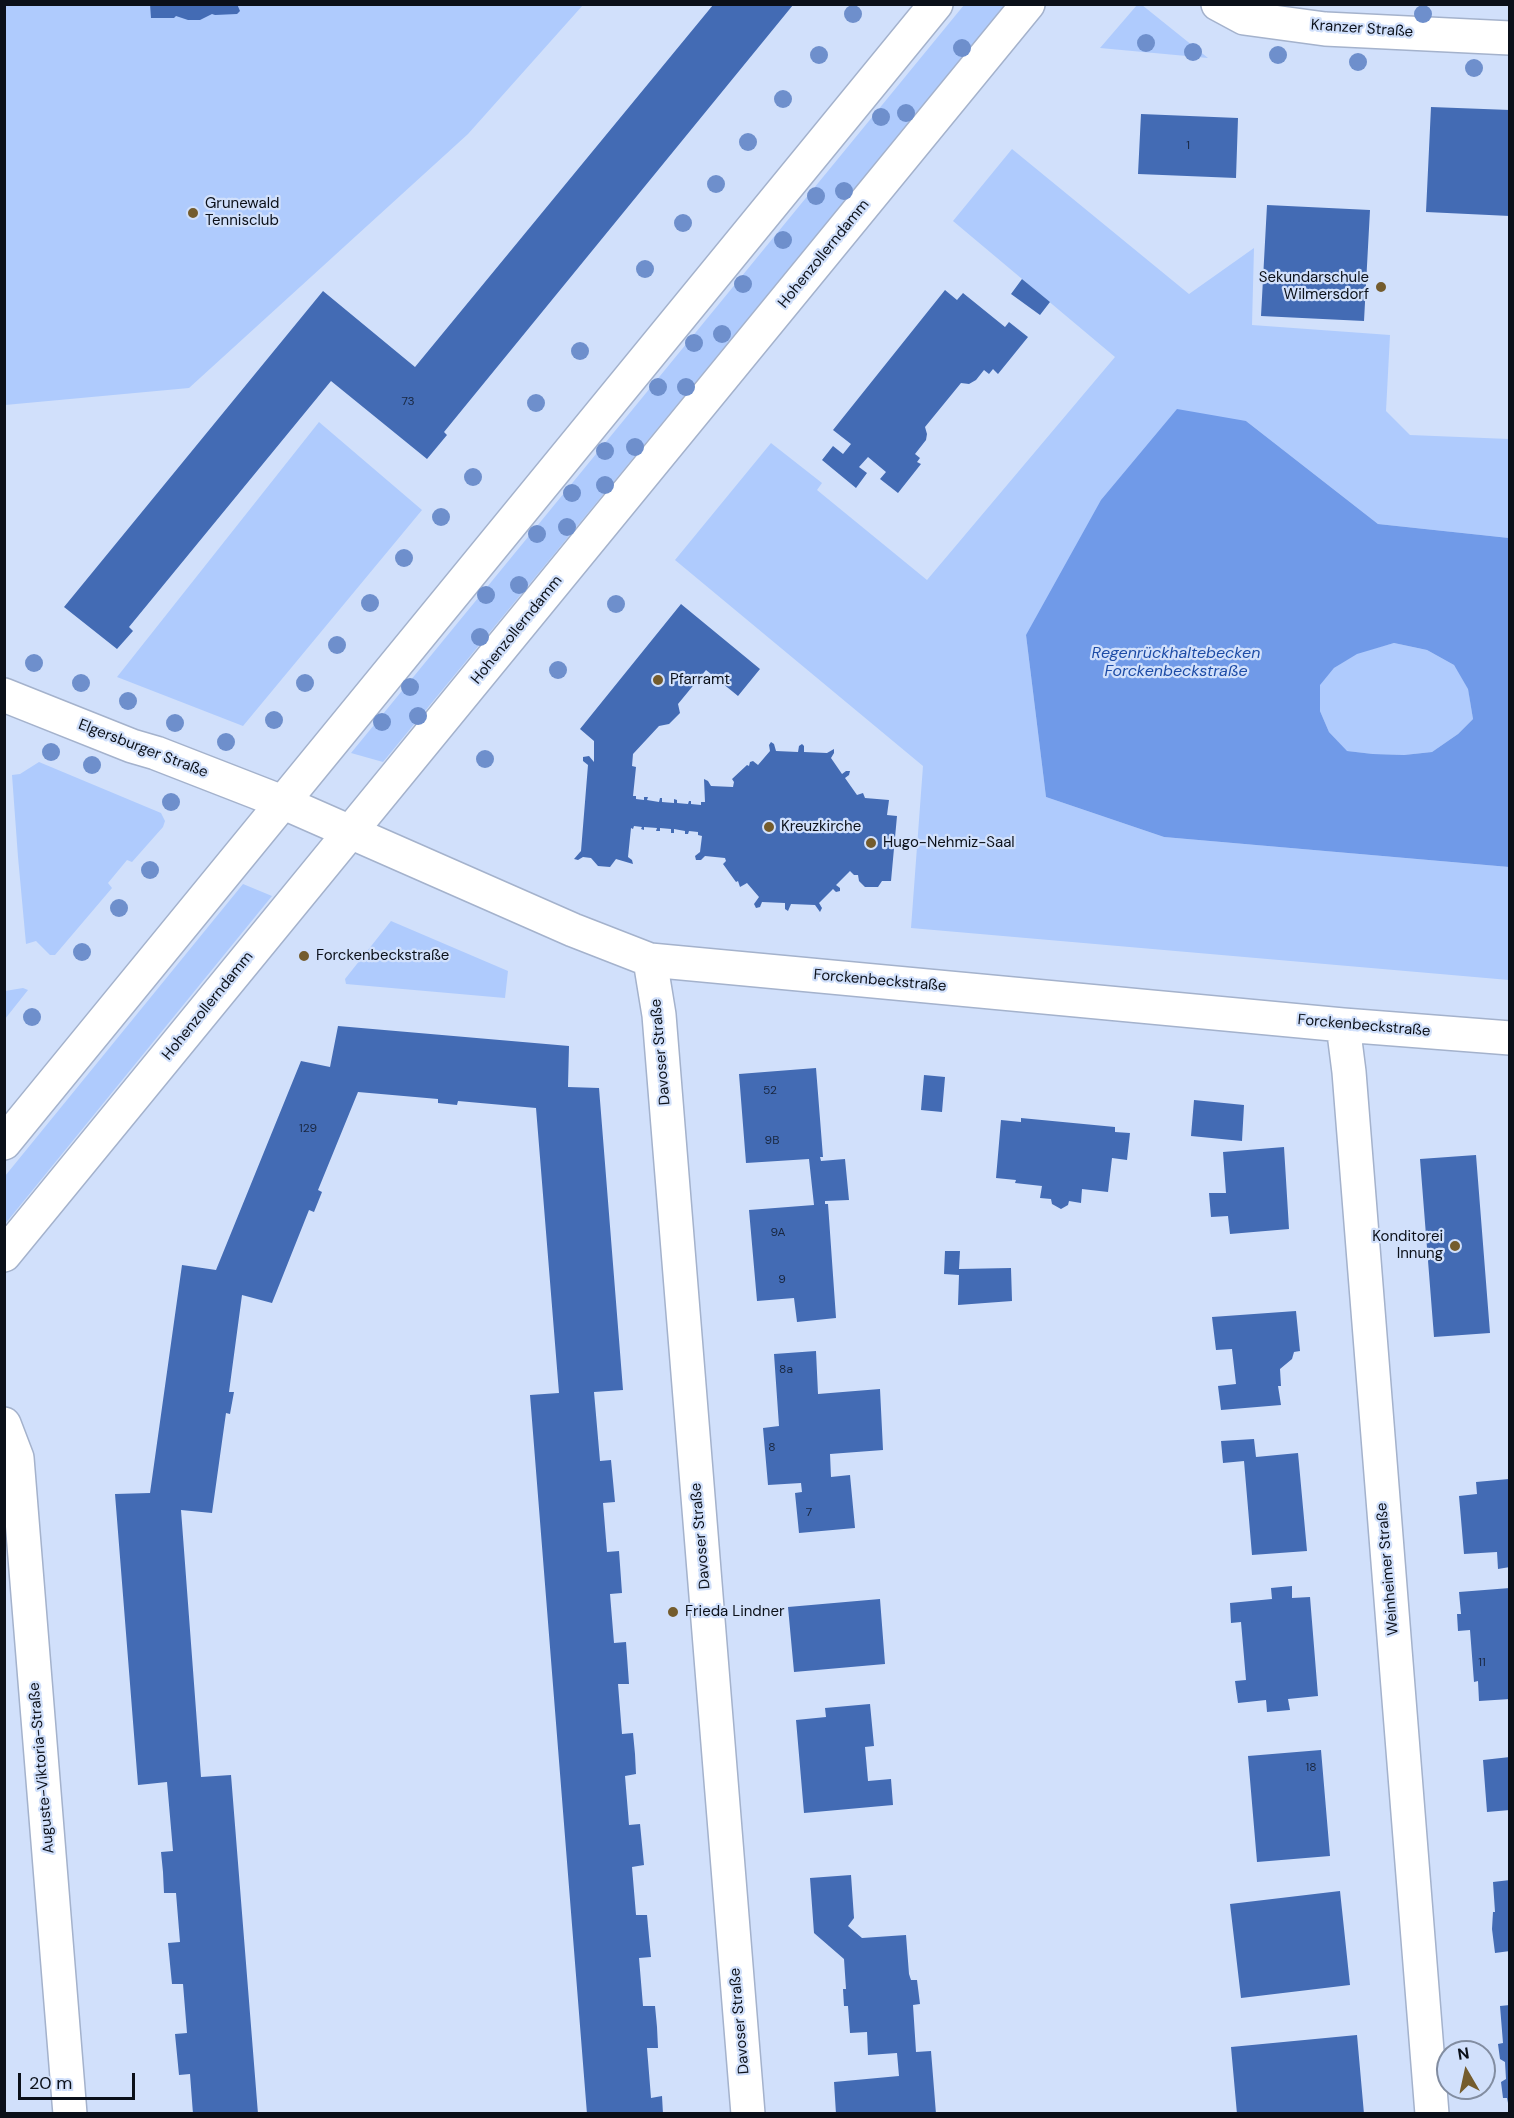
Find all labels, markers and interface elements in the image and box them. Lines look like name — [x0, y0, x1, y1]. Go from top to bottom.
street label: Kranzer Straße — [1310, 16, 1414, 42]
house number: 1 — [1186, 139, 1190, 153]
place label: Grunewald Tennisclub — [205, 195, 279, 230]
street label: Hohenzollerndamm — [775, 196, 873, 312]
marker: Grunewald Tennisclub — [186, 206, 200, 220]
place label: Sekundarschule Wilmersdorf — [1259, 269, 1369, 304]
marker: Sekundarschule Wilmersdorf — [1374, 280, 1388, 294]
house number: 73 — [401, 395, 415, 409]
street label: Hohenzollerndamm — [468, 572, 566, 688]
water label: Regenrückhaltebecken Forckenbeckstraße — [1092, 644, 1260, 682]
place label: Pfarramt — [670, 671, 730, 689]
marker: Pfarramt — [651, 673, 665, 687]
street label: Elgersburger Straße — [76, 716, 210, 782]
place label: Kreuzkirche — [781, 818, 861, 836]
marker: Kreuzkirche — [762, 820, 776, 834]
place label: Hugo-Nehmiz-Saal — [883, 834, 1015, 852]
marker: Hugo-Nehmiz-Saal — [864, 836, 878, 850]
place label: Forckenbeckstraße — [316, 947, 449, 965]
street label: Hohenzollerndamm — [159, 948, 257, 1064]
marker: Forckenbeckstraße — [297, 949, 311, 963]
street label: Forckenbeckstraße — [813, 966, 947, 996]
street label: Davoser Straße — [647, 998, 675, 1106]
street label: Forckenbeckstraße — [1297, 1011, 1431, 1041]
house number: 52 — [763, 1084, 777, 1098]
house number: 129 — [299, 1122, 317, 1136]
house number: 9B — [765, 1134, 779, 1148]
house number: 9A — [771, 1226, 785, 1240]
place label: Konditorei Innung — [1372, 1228, 1443, 1263]
marker: Konditorei Innung — [1448, 1239, 1462, 1253]
house number: 9 — [778, 1273, 786, 1287]
house number: 8a — [779, 1363, 793, 1377]
house number: 8 — [768, 1441, 776, 1455]
street label: Davoser Straße — [687, 1482, 715, 1590]
street label: Weinheimer Straße — [1373, 1502, 1403, 1636]
house number: 7 — [806, 1506, 812, 1520]
place label: Frieda Lindner — [685, 1603, 784, 1621]
marker: Frieda Lindner — [666, 1605, 680, 1619]
house number: 11 — [1478, 1656, 1486, 1670]
street label: Auguste-Viktoria-Straße — [26, 1682, 58, 1854]
house number: 18 — [1305, 1761, 1317, 1775]
street label: Davoser Straße — [726, 1967, 754, 2075]
north arrow — [1436, 2040, 1496, 2100]
text: N — [1456, 2042, 1471, 2065]
scale bar — [21, 2061, 138, 2099]
text: 20 m — [29, 2071, 72, 2095]

